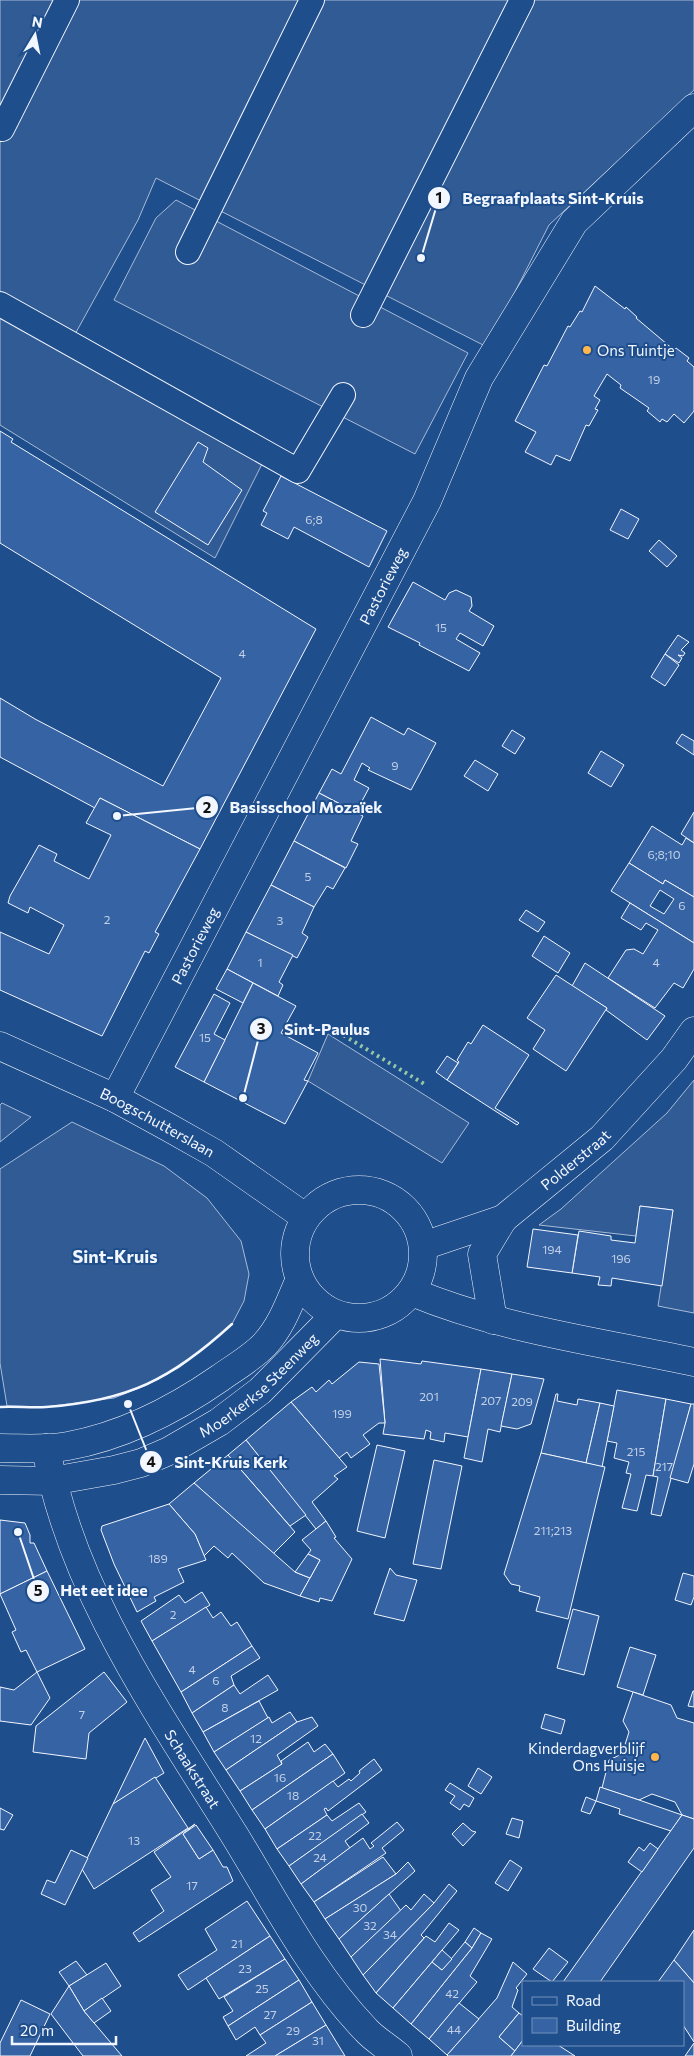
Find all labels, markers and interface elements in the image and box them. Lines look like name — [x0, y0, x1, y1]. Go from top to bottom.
north arrow — [10, 10, 60, 60]
text: N — [31, 12, 44, 31]
callout: Begraafplaats Sint-Kruis — [427, 183, 653, 214]
text: 1 — [436, 188, 442, 206]
text: Begraafplaats Sint-Kruis — [462, 188, 644, 207]
place label: Ons Tuintje — [597, 341, 675, 359]
marker: Ons Tuintje — [581, 344, 593, 356]
house number: 19 — [648, 372, 660, 386]
house number: 6;8 — [305, 512, 323, 527]
street label: Pastorieweg — [355, 544, 410, 627]
house number: 15 — [435, 620, 447, 634]
house number: 4 — [238, 646, 246, 660]
house number: 9 — [391, 758, 399, 772]
callout: Basisschool Mozaïek — [194, 792, 392, 823]
text: Basisschool Mozaïek — [230, 797, 383, 816]
text: 2 — [203, 798, 211, 816]
house number: 6;8;10 — [647, 847, 681, 862]
house number: 5 — [305, 869, 312, 883]
house number: 6 — [678, 898, 686, 912]
street label: Pastorieweg — [167, 904, 222, 987]
house number: 2 — [104, 912, 111, 926]
house number: 3 — [277, 913, 284, 927]
house number: 1 — [257, 955, 263, 969]
house number: 4 — [652, 955, 660, 969]
callout: Sint-Paulus — [249, 1013, 380, 1044]
text: 3 — [257, 1019, 266, 1037]
text: Sint-Paulus — [284, 1019, 370, 1038]
house number: 15 — [199, 1030, 211, 1044]
street label: Boogschutterslaan — [98, 1084, 218, 1161]
street label: Polderstraat — [537, 1126, 614, 1194]
house number: 194 — [542, 1242, 562, 1256]
district label: Sint-Kruis — [72, 1245, 158, 1267]
house number: 196 — [611, 1251, 631, 1265]
street label: Moerkerkse Steenweg — [196, 1329, 321, 1441]
house number: 201 — [419, 1389, 439, 1403]
house number: 207 — [481, 1393, 501, 1407]
house number: 209 — [511, 1394, 533, 1408]
house number: 199 — [332, 1406, 352, 1420]
house number: 215 — [627, 1444, 645, 1458]
callout: Sint-Kruis Kerk — [139, 1447, 297, 1478]
text: 4 — [146, 1452, 156, 1470]
text: Sint-Kruis Kerk — [174, 1452, 289, 1471]
house number: 217 — [655, 1459, 673, 1473]
house number: 211;213 — [534, 1523, 572, 1538]
house number: 189 — [148, 1551, 168, 1565]
callout: Het eet idee — [26, 1575, 158, 1606]
text: Het eet idee — [60, 1580, 148, 1599]
text: 5 — [34, 1581, 43, 1599]
house number: 2 — [170, 1607, 177, 1621]
house number: 4 — [188, 1662, 196, 1676]
house number: 6 — [212, 1673, 220, 1687]
house number: 8 — [221, 1700, 229, 1714]
house number: 7 — [79, 1707, 85, 1721]
street label: Schaakstraat — [161, 1726, 224, 1812]
house number: 12 — [250, 1731, 262, 1745]
place label: Kinderdagverblijf Ons Huisje — [528, 1739, 645, 1774]
marker: Kinderdagverblijf Ons Huisje — [649, 1751, 661, 1763]
house number: 16 — [274, 1770, 286, 1784]
house number: 18 — [287, 1788, 299, 1802]
house number: 22 — [308, 1828, 322, 1842]
house number: 13 — [128, 1833, 140, 1847]
house number: 24 — [313, 1850, 327, 1864]
house number: 17 — [186, 1878, 198, 1892]
house number: 30 — [353, 1900, 368, 1914]
house number: 32 — [363, 1918, 377, 1932]
house number: 34 — [383, 1927, 397, 1941]
house number: 21 — [231, 1936, 243, 1950]
house number: 23 — [238, 1961, 252, 1975]
house number: 25 — [255, 1981, 269, 1995]
legend — [522, 1981, 684, 2046]
house number: 42 — [445, 1986, 459, 2000]
text: Road — [566, 1991, 601, 2009]
house number: 27 — [264, 2007, 276, 2021]
scale bar — [12, 2014, 116, 2046]
text: Building — [566, 2016, 621, 2034]
text: 20 m — [20, 2021, 54, 2039]
house number: 44 — [447, 2022, 461, 2036]
house number: 29 — [286, 2023, 300, 2037]
house number: 31 — [312, 2033, 324, 2047]

